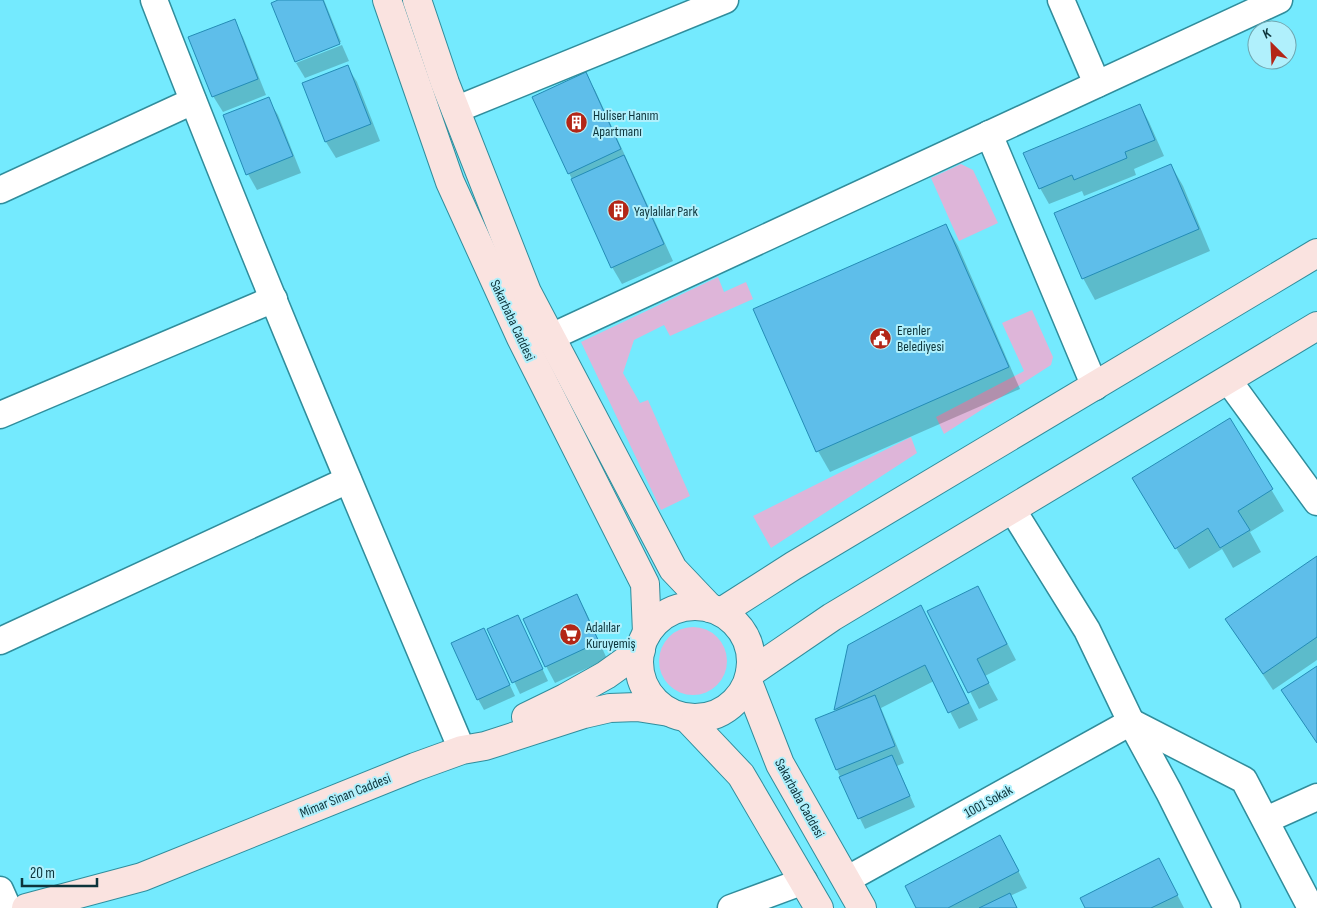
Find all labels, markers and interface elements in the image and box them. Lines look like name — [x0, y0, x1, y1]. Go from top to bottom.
north arrow — [1247, 20, 1297, 70]
text: K — [1260, 24, 1274, 43]
place label: Huliser Hanım Apartmanı — [592, 107, 658, 140]
building icon: Huliser Hanım Apartmanı — [565, 111, 589, 135]
building icon: Yaylalılar Park — [606, 199, 630, 223]
place label: Yaylalılar Park — [634, 203, 699, 220]
street label: Sakarbaba Caddesi — [486, 277, 539, 364]
place label: Erenler Belediyesi — [897, 322, 944, 355]
public building icon: Erenler Belediyesi — [869, 326, 893, 350]
place label: Adalılar Kuruyemiş — [585, 619, 635, 652]
supermarket icon: Adalılar Kuruyemiş — [558, 623, 582, 647]
street label: Sakarbaba Caddesi — [771, 756, 828, 841]
street label: Mimar Sinan Caddesi — [297, 769, 393, 821]
street label: 1001 Sokak — [961, 781, 1016, 822]
scale bar — [22, 856, 98, 888]
text: 20 m — [30, 864, 55, 883]

